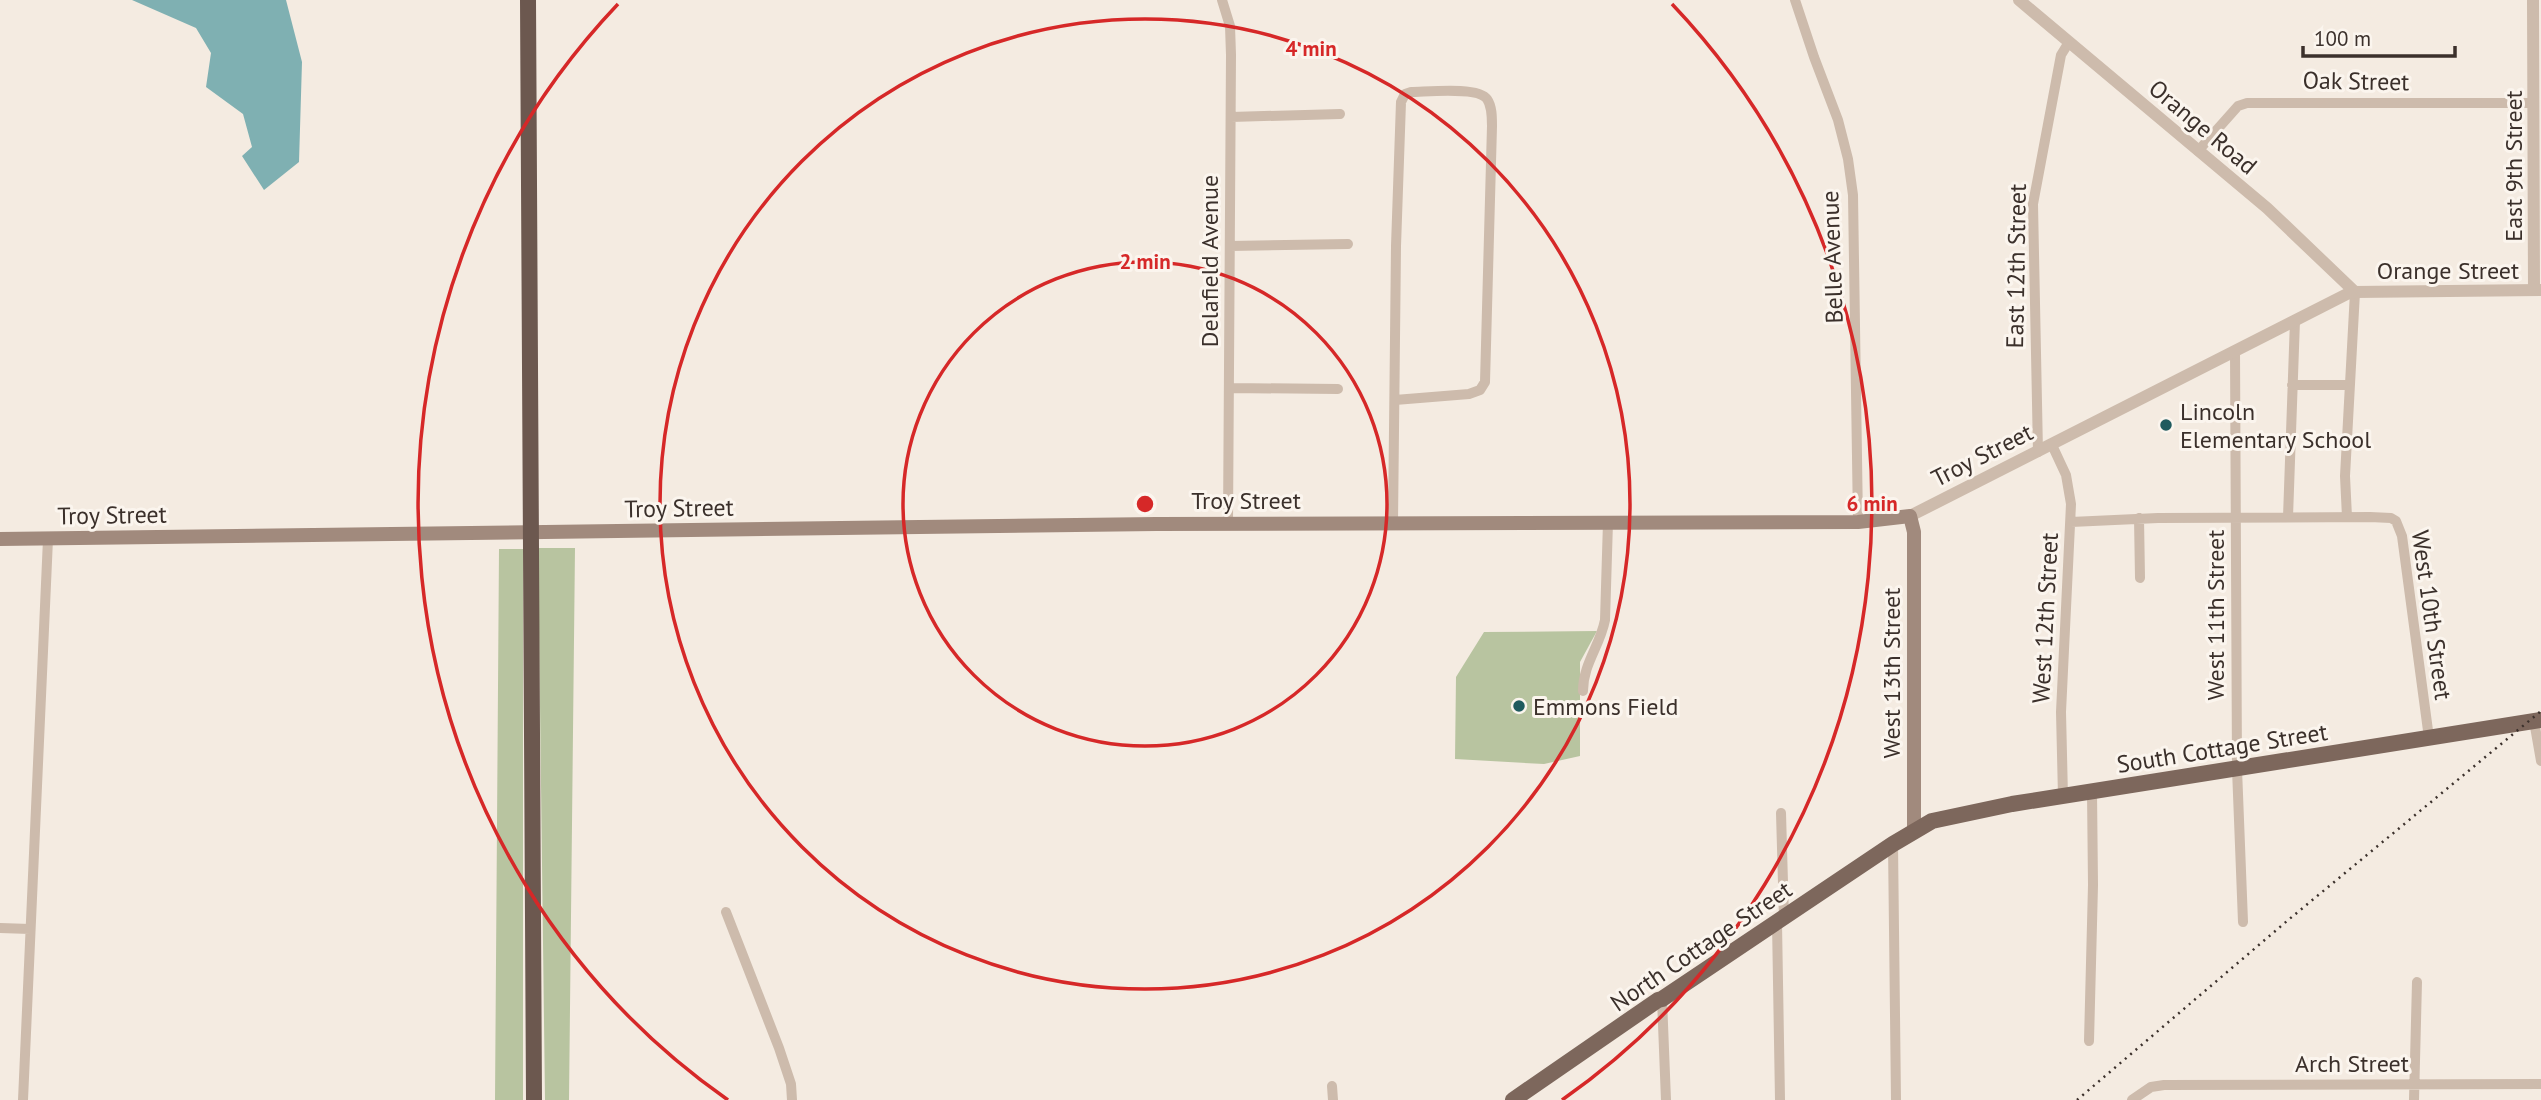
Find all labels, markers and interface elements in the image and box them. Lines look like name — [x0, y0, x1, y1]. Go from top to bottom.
scale bar — [2303, 14, 2455, 58]
text: 100 m — [2314, 25, 2371, 52]
text: 4 min — [1285, 35, 1337, 62]
street label: Oak Street — [2302, 65, 2410, 97]
street label: Orange Road — [2143, 73, 2263, 181]
street label: East 9th Street — [2498, 90, 2529, 242]
street label: Delafield Avenue — [1194, 175, 1225, 347]
street label: East 12th Street — [1999, 183, 2033, 349]
street label: Belle Avenue — [1814, 190, 1850, 324]
text: 2 min — [1119, 248, 1171, 275]
street label: Orange Street — [2377, 255, 2519, 286]
place label: Lincoln Elementary School — [2180, 396, 2371, 455]
street label: Troy Street — [1926, 416, 2038, 494]
marker: Lincoln Elementary School — [2158, 417, 2174, 433]
street label: Troy Street — [1191, 485, 1301, 516]
text: 6 min — [1846, 490, 1898, 517]
street label: Troy Street — [624, 492, 734, 524]
centre of rings — [1133, 492, 1157, 516]
street label: Troy Street — [57, 499, 167, 531]
street label: West 10th Street — [2405, 528, 2459, 702]
street label: West 11th Street — [2200, 530, 2231, 700]
street label: West 12th Street — [2025, 532, 2065, 704]
street label: West 13th Street — [1876, 588, 1907, 758]
place label: Emmons Field — [1533, 691, 1678, 722]
marker: Emmons Field — [1511, 698, 1527, 714]
street label: South Cottage Street — [2114, 716, 2330, 780]
street label: North Cottage Street — [1604, 874, 1798, 1018]
street label: Arch Street — [2295, 1048, 2409, 1079]

